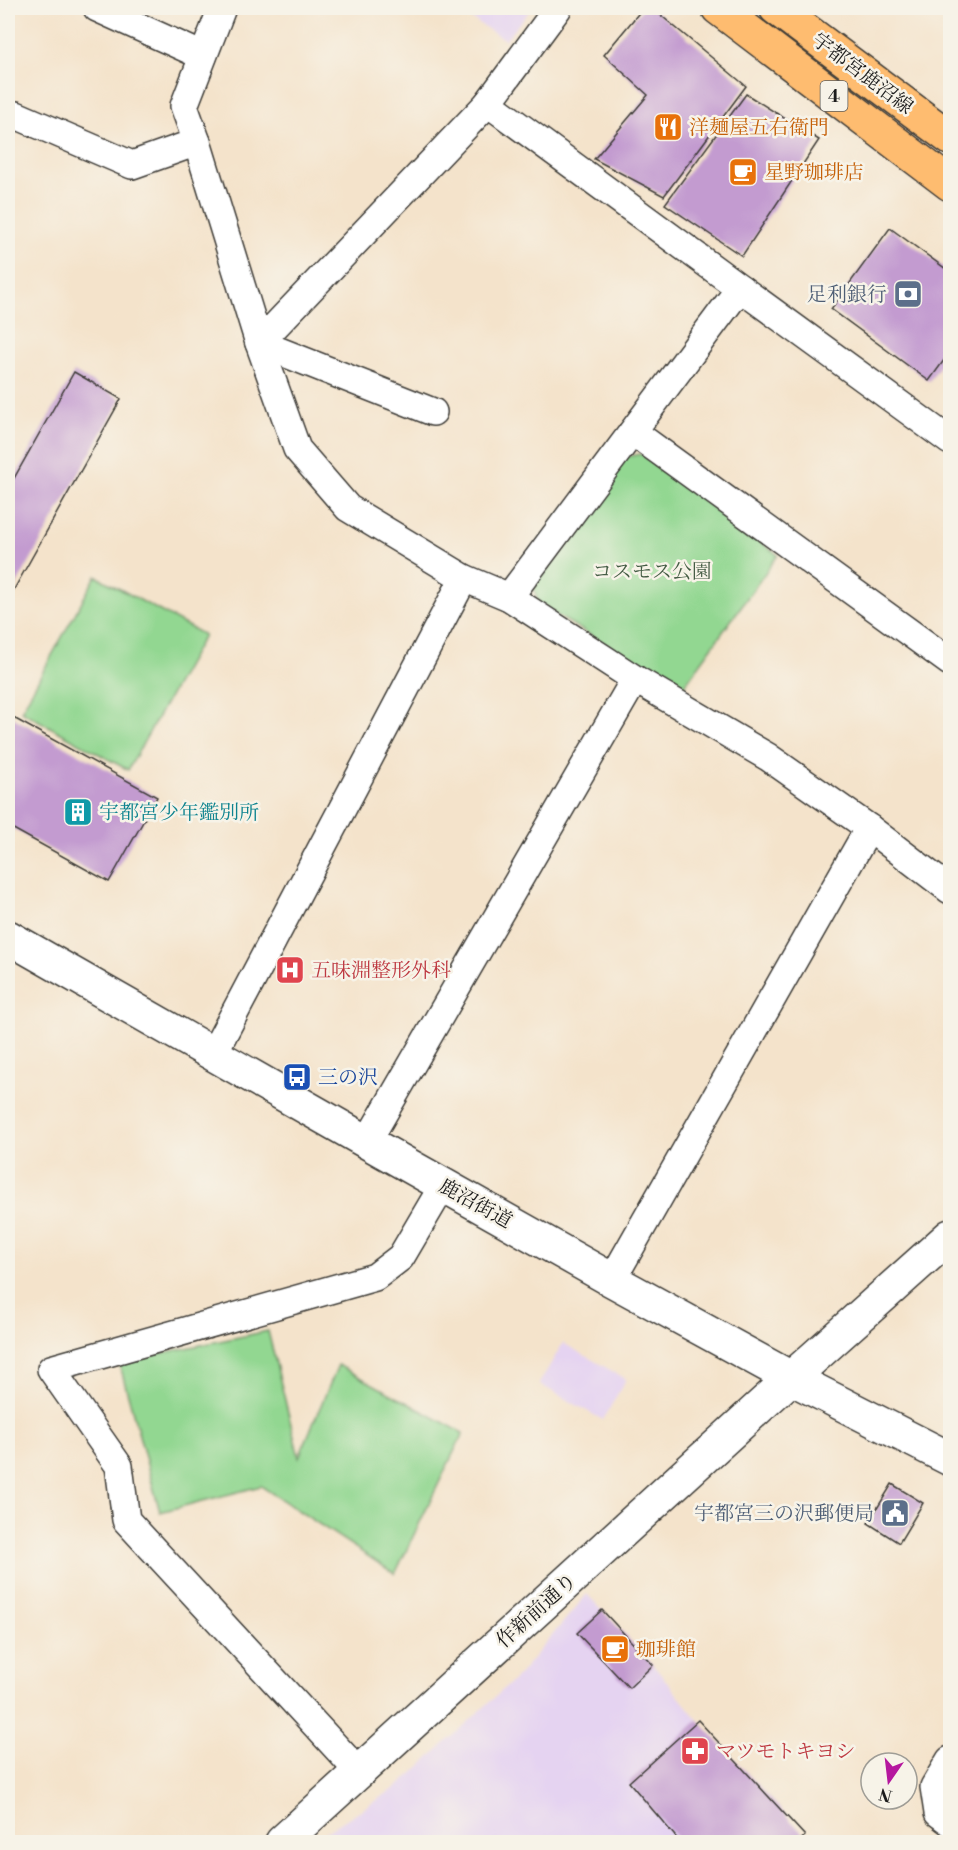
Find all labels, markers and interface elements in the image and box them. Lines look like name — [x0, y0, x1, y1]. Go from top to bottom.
street label: 宇都宮鹿沼線 — [807, 28, 918, 120]
road number: 4 — [820, 81, 848, 111]
restaurant icon: 洋麺屋五右衛門 — [652, 111, 684, 143]
place label: 洋麺屋五右衛門 — [689, 116, 829, 141]
cafe icon: 星野珈琲店 — [727, 156, 759, 188]
place label: 星野珈琲店 — [764, 161, 864, 186]
bank icon: 足利銀行 — [892, 278, 924, 310]
place label: 足利銀行 — [807, 283, 887, 308]
park label: コスモス公園 — [592, 560, 712, 585]
building icon: 宇都宮少年鑑別所 — [62, 796, 94, 828]
place label: 宇都宮少年鑑別所 — [99, 801, 259, 826]
hospital icon: 五味淵整形外科 — [274, 954, 306, 986]
place label: 五味淵整形外科 — [311, 959, 451, 984]
bus stop icon: 三の沢 — [281, 1061, 313, 1093]
place label: 三の沢 — [318, 1066, 378, 1091]
street label: 鹿沼街道 — [434, 1174, 516, 1235]
public building icon: 宇都宮三の沢郵便局 — [879, 1497, 911, 1529]
place label: 宇都宮三の沢郵便局 — [694, 1502, 874, 1527]
street label: 作新前通り — [491, 1568, 583, 1654]
cafe icon: 珈琲館 — [599, 1633, 631, 1665]
place label: 珈琲館 — [636, 1638, 696, 1663]
pharmacy icon: マツモトキヨシ — [679, 1735, 711, 1767]
place label: マツモトキヨシ — [716, 1740, 855, 1765]
north arrow — [859, 1751, 919, 1811]
text: N — [877, 1783, 894, 1806]

